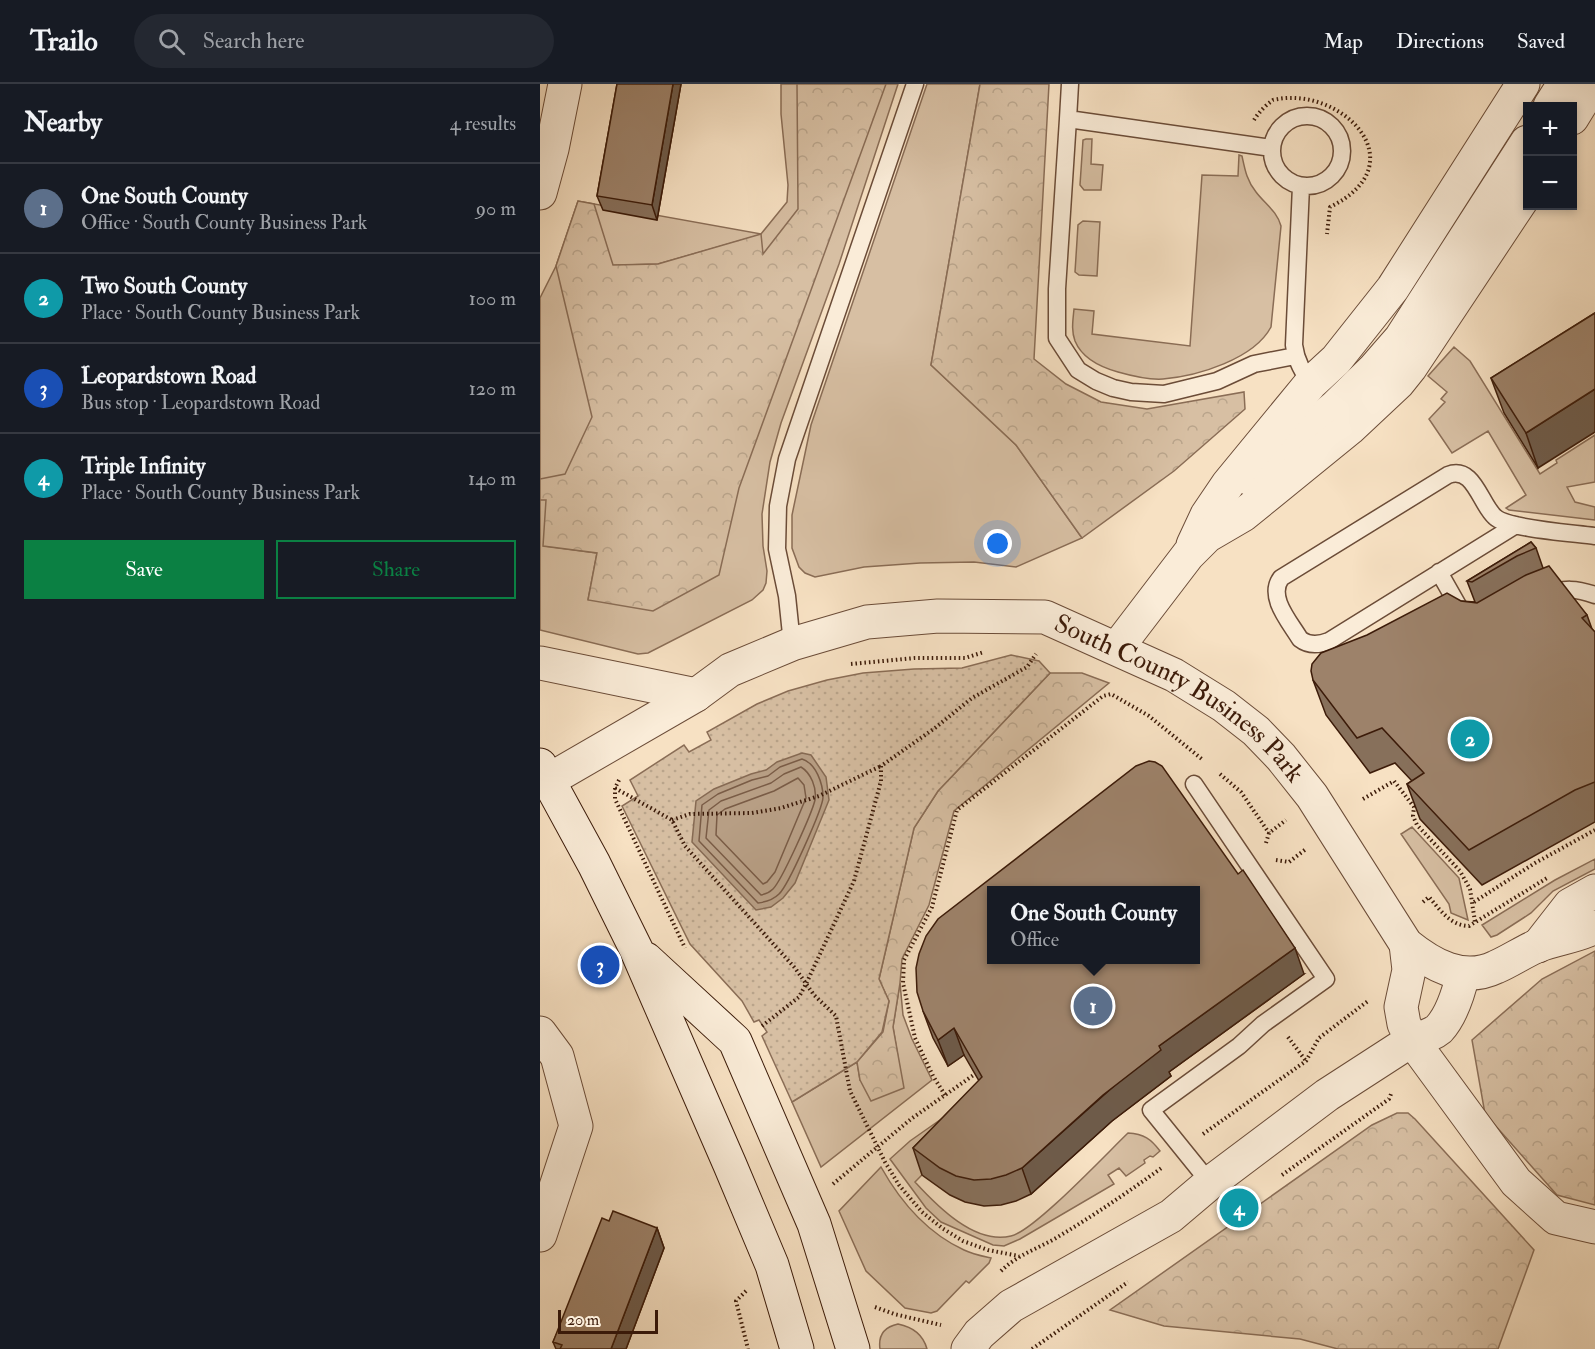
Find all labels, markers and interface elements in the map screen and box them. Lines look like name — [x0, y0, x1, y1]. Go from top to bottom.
search box — [134, 14, 554, 68]
text: Trailo — [30, 24, 98, 59]
icon: search — [155, 25, 188, 58]
text: Search here — [203, 27, 304, 55]
text: Map — [1323, 28, 1363, 55]
text: Directions — [1396, 28, 1484, 55]
text: Saved — [1517, 28, 1565, 55]
map controls — [1523, 102, 1577, 210]
button: + — [1523, 102, 1577, 156]
text: Nearby — [24, 107, 102, 139]
text: 4 results — [450, 111, 516, 136]
button: − — [1523, 156, 1577, 210]
text: One South County — [81, 182, 248, 210]
text: 1 — [40, 196, 47, 221]
text: 90 m — [476, 196, 516, 221]
text: Office · South County Business Park — [81, 210, 367, 235]
text: Two South County — [81, 272, 247, 300]
text: 2 — [38, 286, 49, 311]
text: 100 m — [469, 286, 516, 311]
text: Place · South County Business Park — [81, 300, 360, 325]
text: Leopardstown Road — [81, 362, 256, 390]
text: 3 — [40, 376, 47, 401]
text: 120 m — [469, 376, 516, 401]
text: Bus stop · Leopardstown Road — [81, 390, 320, 415]
text: Triple Infinity — [81, 452, 206, 480]
text: 4 — [38, 466, 49, 491]
text: 140 m — [468, 466, 516, 491]
text: Place · South County Business Park — [81, 480, 360, 505]
your location — [983, 529, 1012, 558]
button: Save — [24, 540, 264, 599]
button: Share — [276, 540, 516, 599]
street label: South County Business Park — [1049, 607, 1311, 789]
pin: 2 — [1450, 716, 1490, 762]
popup — [987, 886, 1200, 964]
text: One South County — [1010, 899, 1177, 927]
text: Office — [1010, 927, 1059, 952]
pin: 3 — [580, 942, 620, 988]
pin: 1 — [1074, 984, 1112, 1028]
pin: 4 — [1220, 1186, 1258, 1230]
scale bar — [558, 1307, 658, 1334]
text: 20 m — [567, 1310, 599, 1330]

